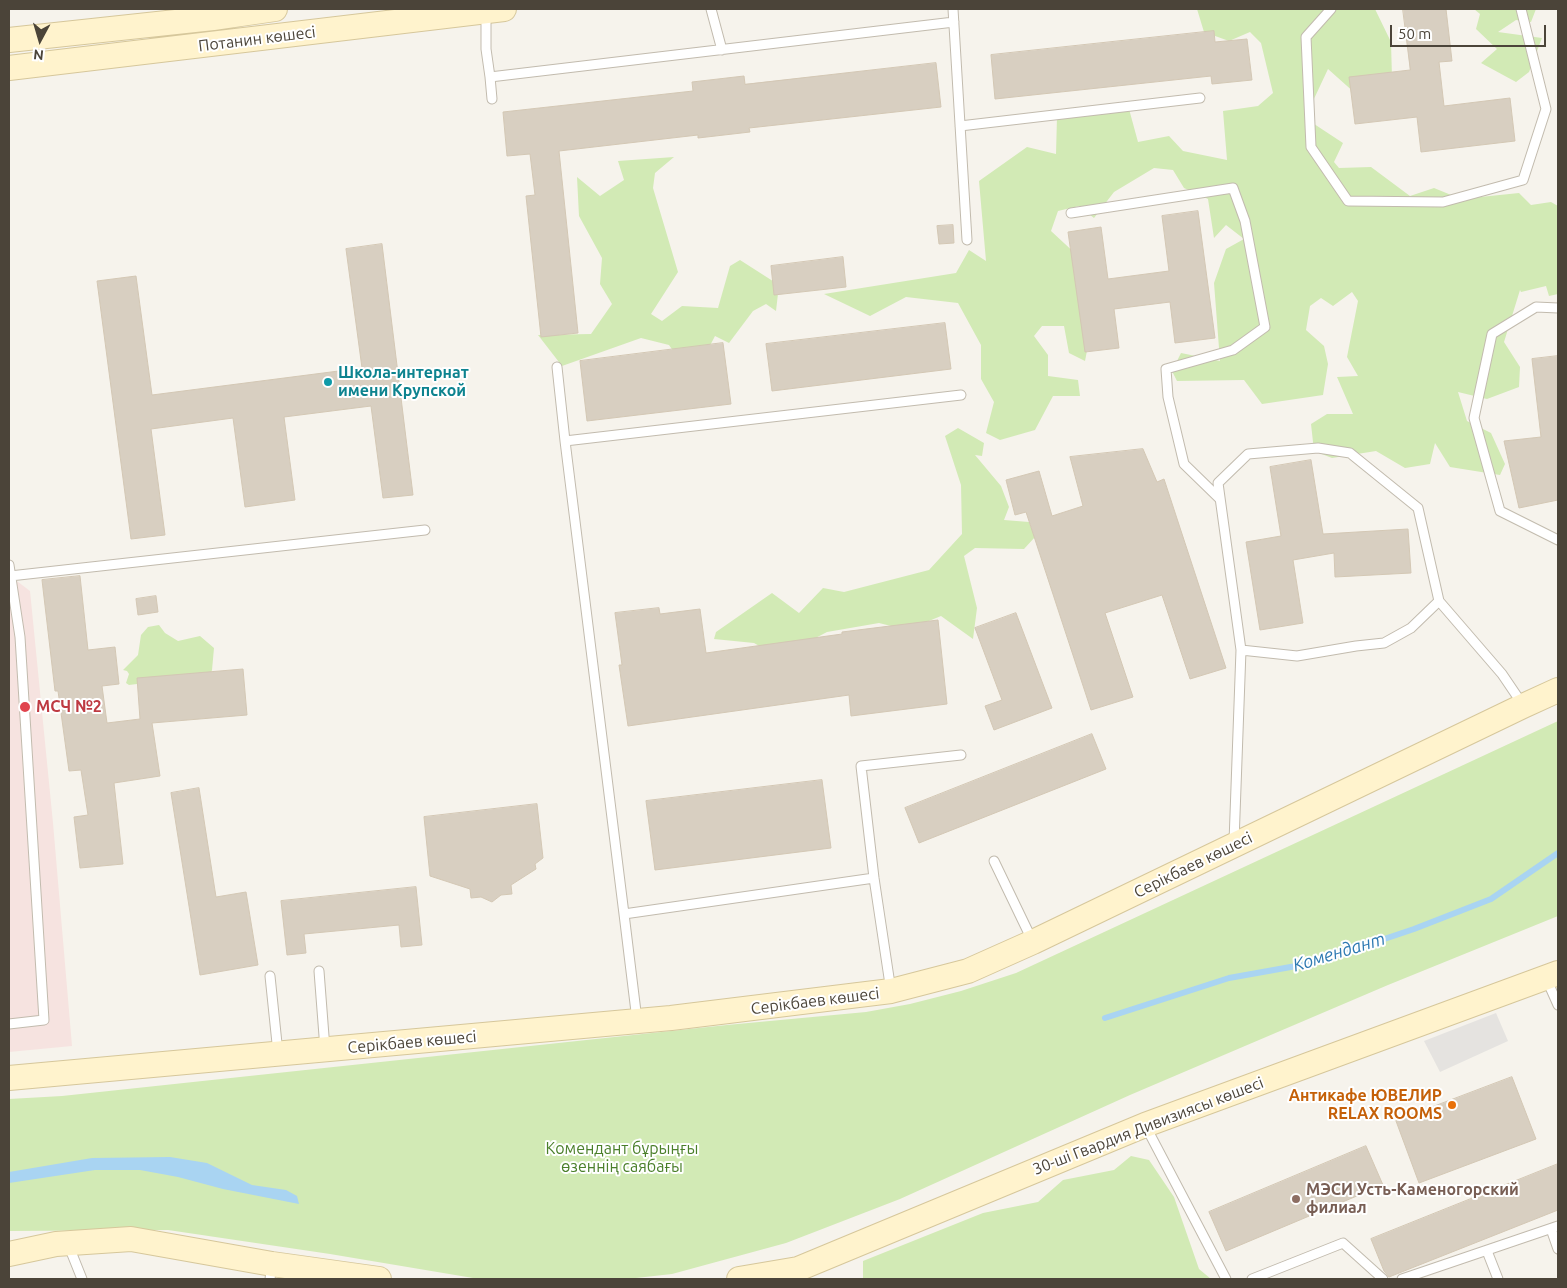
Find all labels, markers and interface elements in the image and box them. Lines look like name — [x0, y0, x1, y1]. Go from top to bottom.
north arrow — [15, 15, 65, 65]
scale bar — [1392, 15, 1548, 47]
street label: Потанин көшесі — [197, 22, 317, 56]
text: 50 m — [1398, 25, 1431, 42]
text: N — [32, 46, 44, 63]
place label: Школа-интернат имени Крупской — [338, 363, 469, 401]
marker: Школа-интернат имени Крупской — [322, 376, 334, 388]
place label: МСЧ №2 — [36, 697, 102, 717]
marker: МСЧ №2 — [18, 700, 32, 714]
street label: Серікбаев көшесі — [1131, 828, 1255, 902]
water label: Комендант — [1290, 928, 1388, 976]
street label: Серікбаев көшесі — [750, 984, 880, 1018]
street label: Серікбаев көшесі — [347, 1027, 477, 1057]
street label: 30-ші Гвардия Дивизиясы көшесі — [1030, 1073, 1266, 1179]
place label: Антикафе ЮВЕЛИР RELAX ROOMS — [1289, 1086, 1442, 1124]
marker: Антикафе ЮВЕЛИР RELAX ROOMS — [1446, 1099, 1458, 1111]
park label: Комендант бұрыңғы өзеннің саябағы — [546, 1139, 698, 1177]
place label: МЭСИ Усть-Каменогорский филиал — [1306, 1180, 1519, 1218]
marker: МЭСИ Усть-Каменогорский филиал — [1290, 1193, 1302, 1205]

